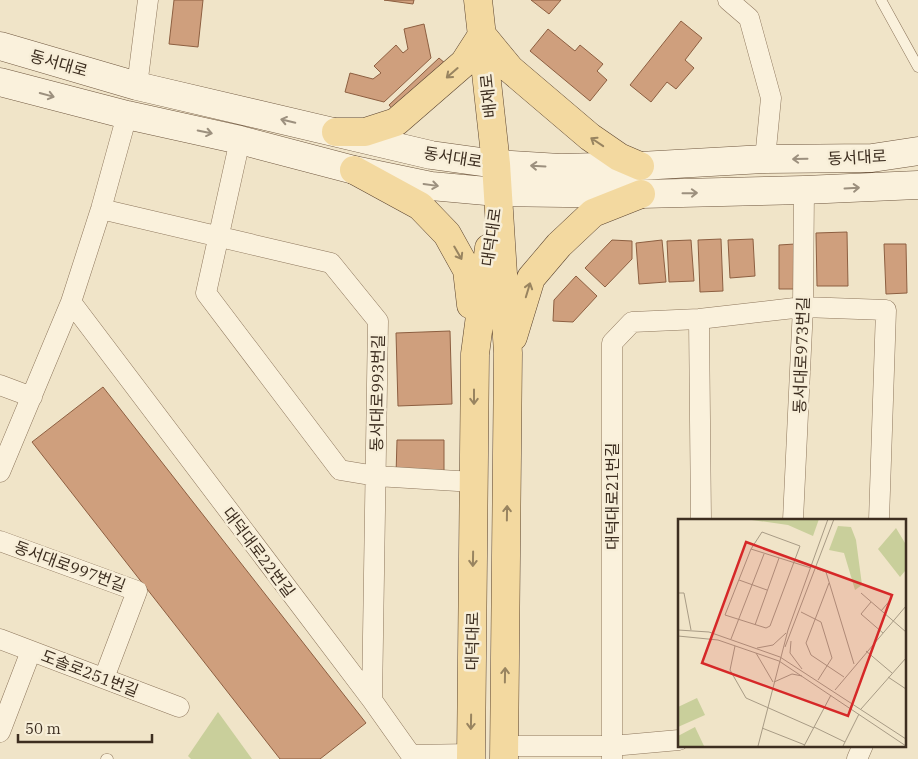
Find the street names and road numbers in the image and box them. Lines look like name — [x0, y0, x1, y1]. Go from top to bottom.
street label: 동서대로 — [28, 45, 90, 81]
street label: 배재로 — [476, 73, 500, 119]
street label: 동서대로 — [422, 143, 484, 172]
street label: 동서대로 — [827, 145, 887, 169]
street label: 대덕대로 — [477, 206, 505, 268]
street label: 동서대로973번길 — [789, 296, 813, 414]
street label: 동서대로993번길 — [366, 334, 388, 452]
street label: 대덕대로21번길 — [602, 442, 622, 550]
street label: 대덕대로22번길 — [219, 503, 299, 601]
street label: 동서대로997번길 — [12, 537, 128, 595]
street label: 대덕대로 — [461, 611, 483, 671]
street label: 도솔로251번길 — [39, 645, 141, 701]

